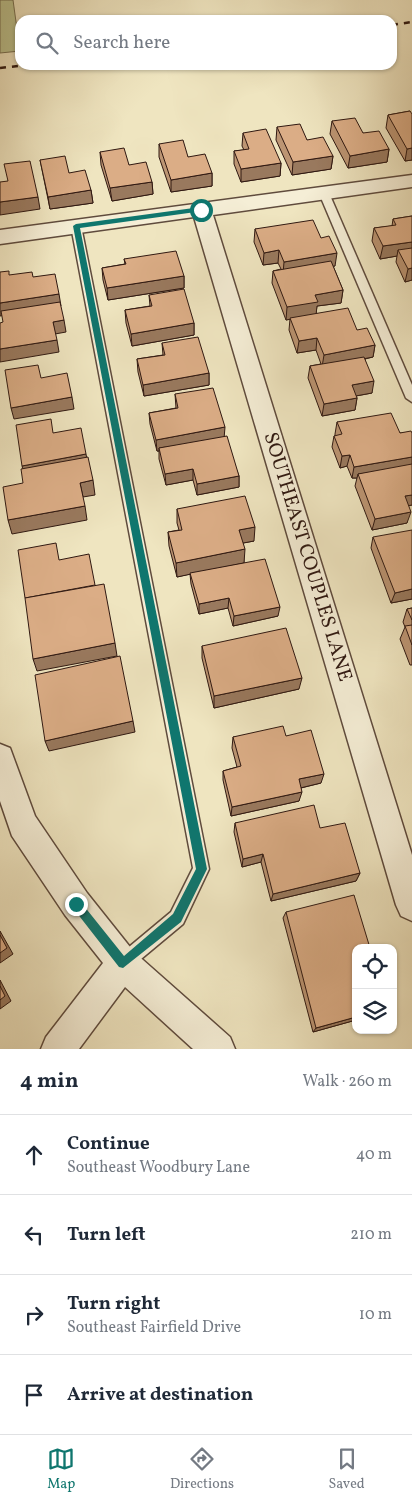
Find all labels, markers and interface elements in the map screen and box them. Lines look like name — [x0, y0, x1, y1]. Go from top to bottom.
search box — [15, 15, 397, 70]
icon: search — [33, 29, 61, 57]
text: Search here — [73, 30, 170, 56]
route start — [190, 199, 213, 222]
street label: SOUTHEAST COUPLES LANE — [256, 429, 358, 685]
route end — [65, 893, 88, 916]
map controls — [352, 944, 397, 1034]
button: locate — [352, 944, 397, 989]
button: layers — [352, 989, 397, 1034]
text: 4 min — [20, 1067, 79, 1096]
text: Walk · 260 m — [302, 1071, 392, 1093]
text: Continue — [67, 1131, 150, 1157]
icon: ahead — [20, 1141, 48, 1169]
text: 40 m — [356, 1144, 392, 1166]
text: Southeast Woodbury Lane — [67, 1157, 250, 1179]
icon: left — [20, 1221, 48, 1249]
text: Turn left — [67, 1222, 146, 1248]
text: 210 m — [350, 1224, 392, 1246]
text: Turn right — [67, 1291, 160, 1317]
icon: right — [20, 1301, 48, 1329]
text: 10 m — [359, 1304, 392, 1326]
text: Southeast Fairfield Drive — [67, 1317, 241, 1339]
icon: arrive — [20, 1381, 48, 1409]
text: Arrive at destination — [67, 1382, 253, 1408]
tab: Map — [47, 1445, 75, 1494]
tab: Directions — [170, 1445, 234, 1494]
tab: Saved — [329, 1445, 365, 1494]

